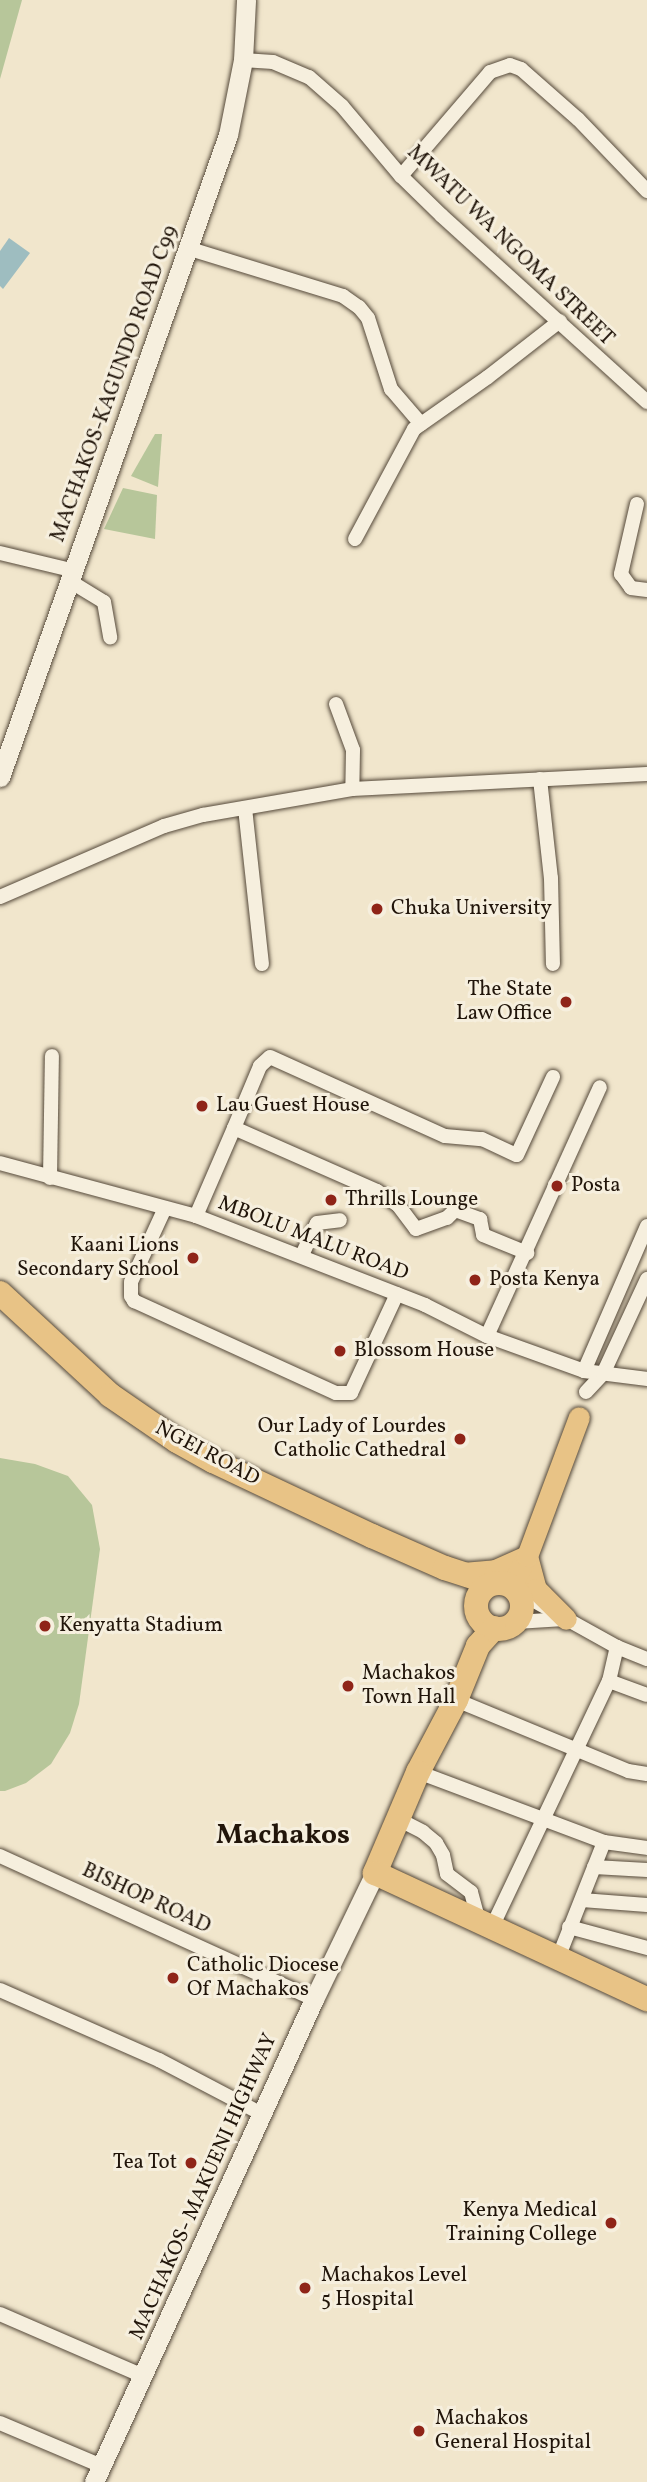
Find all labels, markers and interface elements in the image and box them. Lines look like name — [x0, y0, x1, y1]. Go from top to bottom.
street label: MWATU WA NGOMA STREET — [401, 140, 619, 352]
street label: MACHAKOS-KAGUNDO ROAD C99 — [46, 222, 184, 546]
place label: Chuka University — [391, 896, 552, 922]
marker: Chuka University — [369, 901, 385, 917]
place label: The State Law Office — [455, 977, 552, 1027]
marker: The State Law Office — [558, 994, 574, 1010]
place label: Lau Guest House — [216, 1093, 370, 1119]
marker: Lau Guest House — [194, 1098, 210, 1114]
place label: Posta — [571, 1173, 621, 1199]
marker: Posta — [549, 1178, 565, 1194]
place label: Thrills Lounge — [345, 1187, 478, 1213]
street label: MBOLU MALU ROAD — [214, 1191, 412, 1287]
marker: Thrills Lounge — [323, 1192, 339, 1208]
place label: Kaani Lions Secondary School — [16, 1233, 179, 1283]
marker: Kaani Lions Secondary School — [185, 1250, 201, 1266]
place label: Posta Kenya — [489, 1267, 600, 1293]
marker: Posta Kenya — [467, 1272, 483, 1288]
place label: Blossom House — [354, 1338, 494, 1364]
marker: Blossom House — [332, 1343, 348, 1359]
place label: Our Lady of Lourdes Catholic Cathedral — [259, 1414, 446, 1464]
street label: NGEI ROAD — [150, 1416, 264, 1492]
marker: Our Lady of Lourdes Catholic Cathedral — [452, 1431, 468, 1447]
place label: Kenyatta Stadium — [59, 1613, 223, 1639]
marker: Kenyatta Stadium — [37, 1618, 53, 1634]
place label: Machakos Town Hall — [362, 1661, 456, 1711]
marker: Machakos Town Hall — [340, 1678, 356, 1694]
district label: Machakos — [216, 1819, 350, 1853]
street label: BISHOP ROAD — [78, 1858, 214, 1940]
place label: Catholic Diocese Of Machakos — [187, 1953, 339, 2003]
marker: Catholic Diocese Of Machakos — [165, 1970, 181, 1986]
street label: MACHAKOS- MAKUENI HIGHWAY — [125, 2030, 283, 2344]
place label: Tea Tot — [112, 2150, 177, 2176]
marker: Tea Tot — [183, 2155, 199, 2171]
place label: Kenya Medical Training College — [446, 2198, 597, 2248]
marker: Kenya Medical Training College — [603, 2215, 619, 2231]
place label: Machakos Level 5 Hospital — [321, 2263, 467, 2313]
marker: Machakos Level 5 Hospital — [295, 2278, 315, 2298]
place label: Machakos General Hospital — [435, 2406, 591, 2456]
marker: Machakos General Hospital — [409, 2421, 429, 2441]

